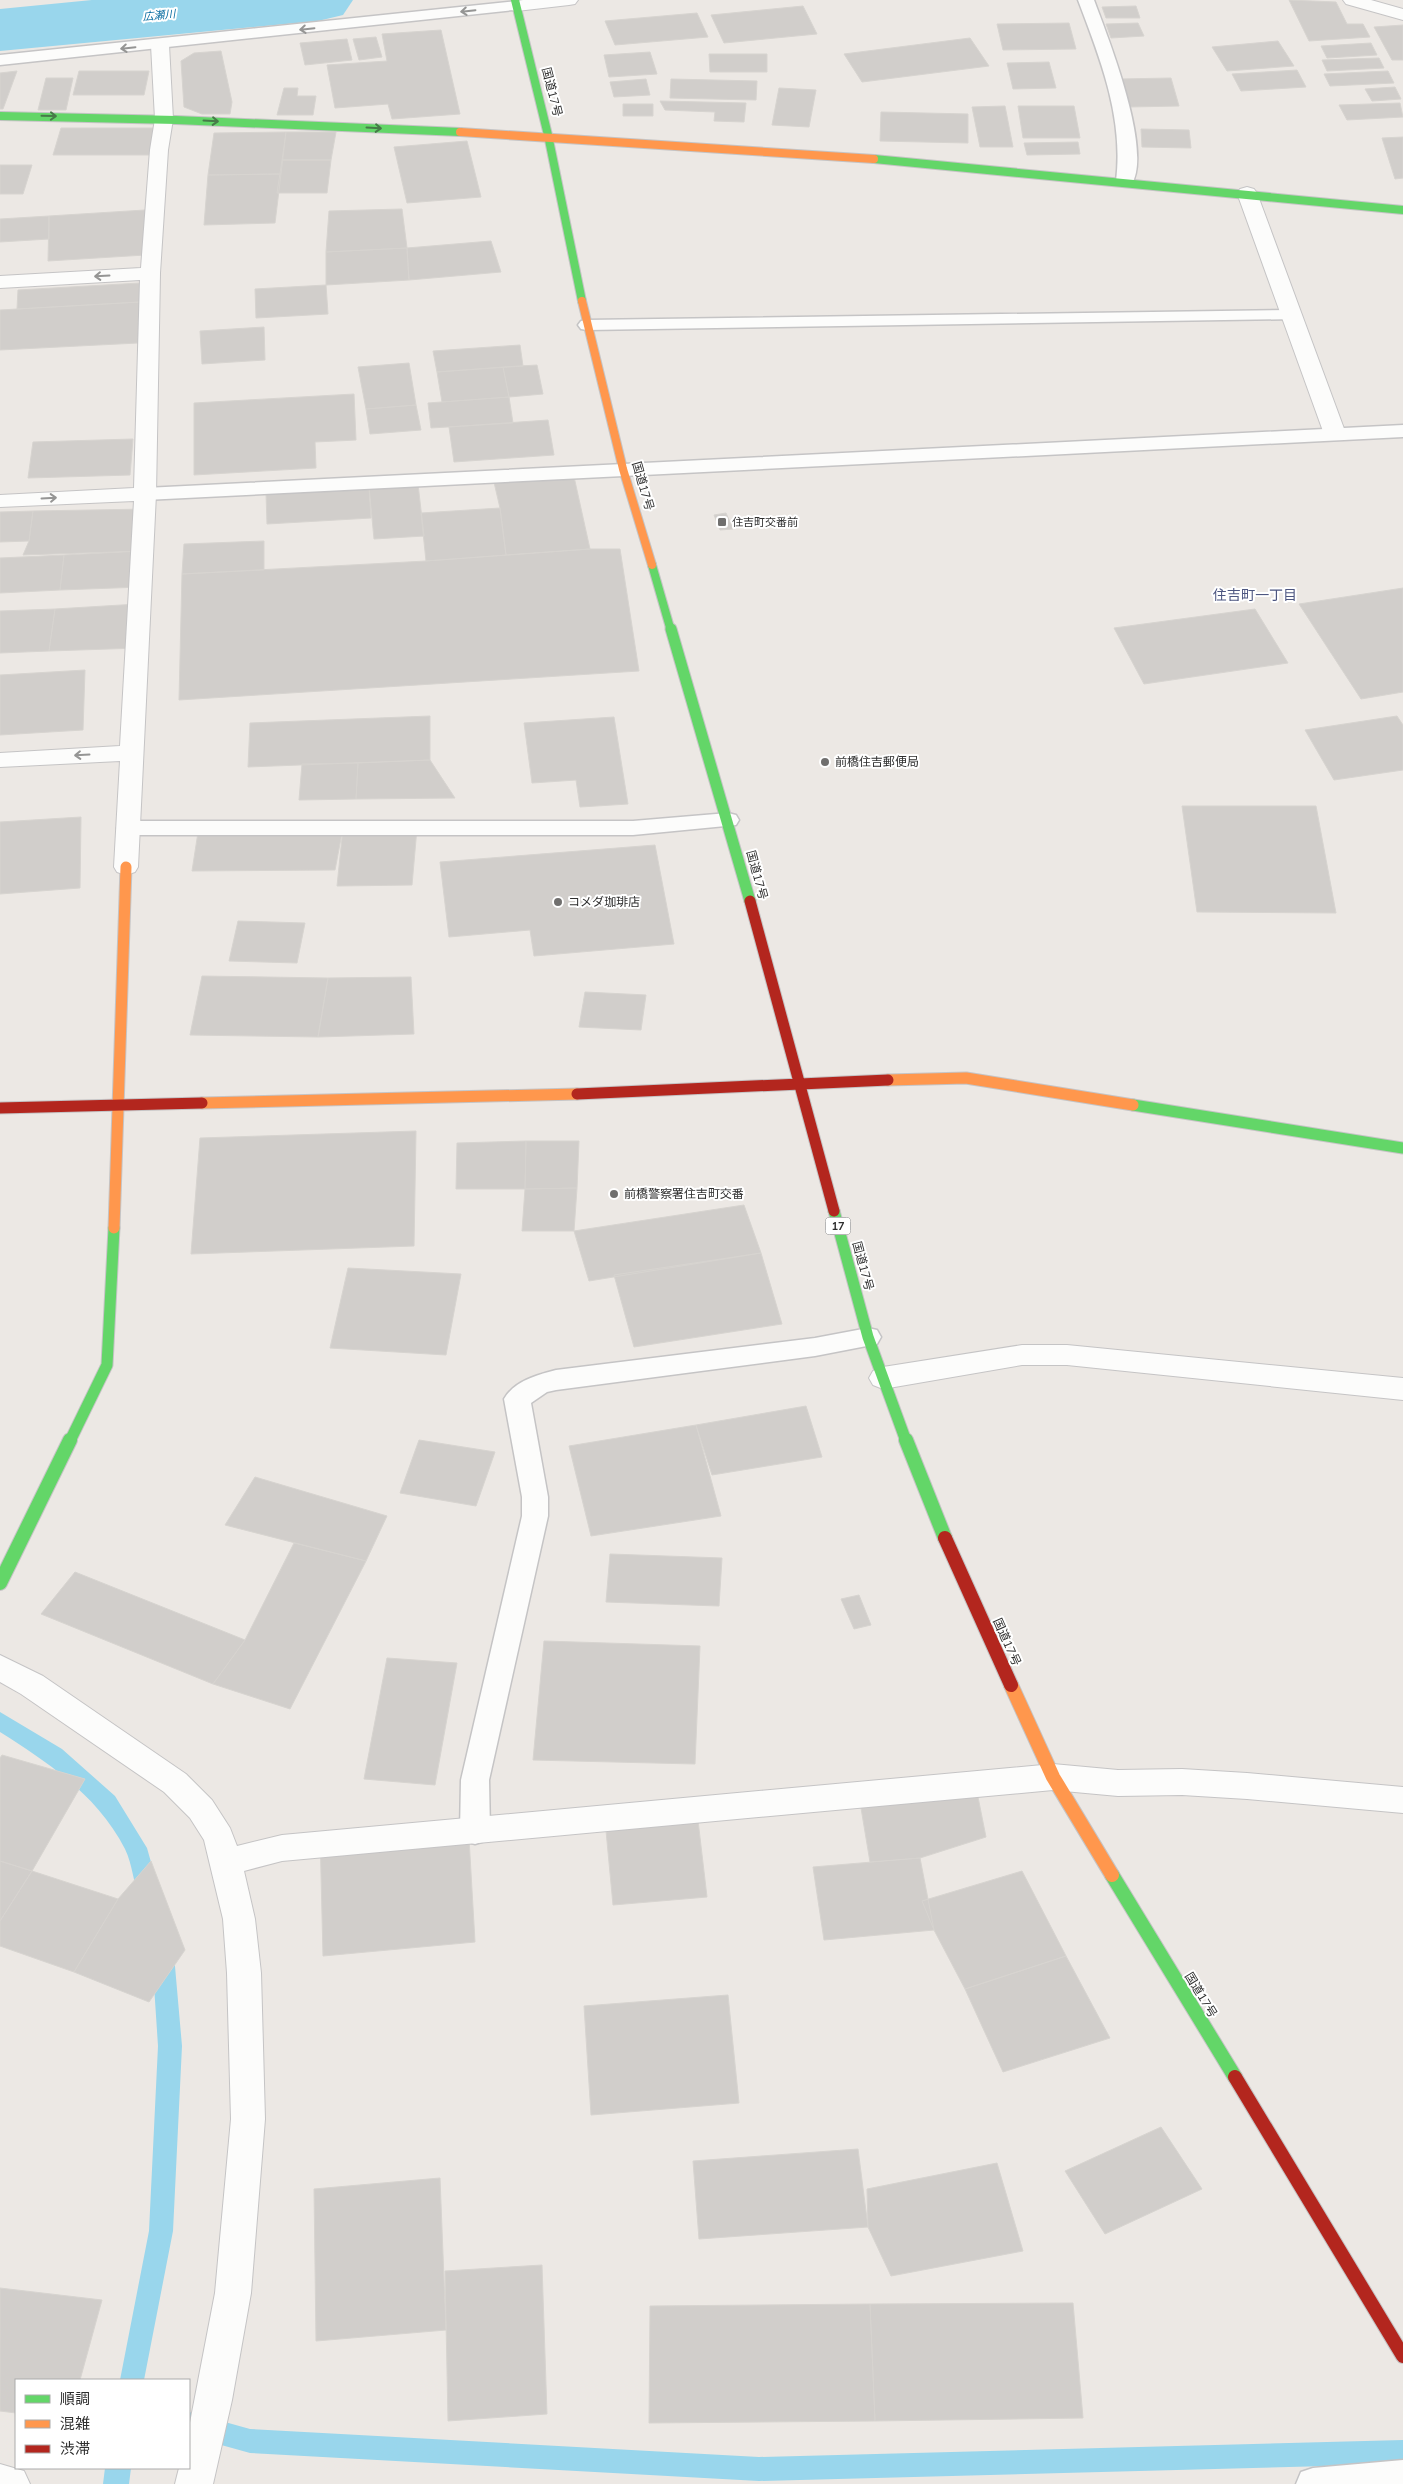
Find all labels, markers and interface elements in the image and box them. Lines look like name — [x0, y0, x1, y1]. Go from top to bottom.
one-way arrow — [460, 6, 476, 16]
water label: 広瀬川 — [142, 7, 177, 23]
one-way arrow — [299, 24, 315, 34]
one-way arrow — [120, 43, 136, 53]
street label: 国道17号 — [539, 66, 566, 118]
one-way arrow — [40, 112, 56, 121]
one-way arrow — [203, 116, 219, 125]
one-way arrow — [365, 123, 381, 132]
one-way arrow — [94, 271, 110, 280]
street label: 国道17号 — [629, 460, 658, 512]
one-way arrow — [40, 494, 56, 503]
place label: 住吉町交番前 — [732, 515, 798, 529]
marker: 住吉町交番前 — [716, 516, 728, 528]
district label: 住吉町一丁目 — [1213, 586, 1297, 604]
one-way arrow — [74, 751, 90, 760]
place label: 前橋住吉郵便局 — [835, 754, 919, 769]
marker: 前橋住吉郵便局 — [819, 756, 831, 768]
street label: 国道17号 — [744, 849, 771, 901]
place label: コメダ珈琲店 — [568, 894, 640, 909]
marker: コメダ珈琲店 — [552, 896, 564, 908]
place label: 前橋警察署住吉町交番 — [624, 1186, 744, 1201]
marker: 前橋警察署住吉町交番 — [608, 1188, 620, 1200]
road number: 17 — [826, 1218, 850, 1234]
street label: 国道17号 — [850, 1240, 877, 1292]
street label: 国道17号 — [990, 1616, 1025, 1668]
street label: 国道17号 — [1182, 1969, 1221, 2020]
legend — [15, 2379, 190, 2469]
text: 順調 — [60, 2389, 90, 2408]
text: 混雑 — [60, 2414, 90, 2433]
text: 渋滞 — [60, 2439, 90, 2458]

